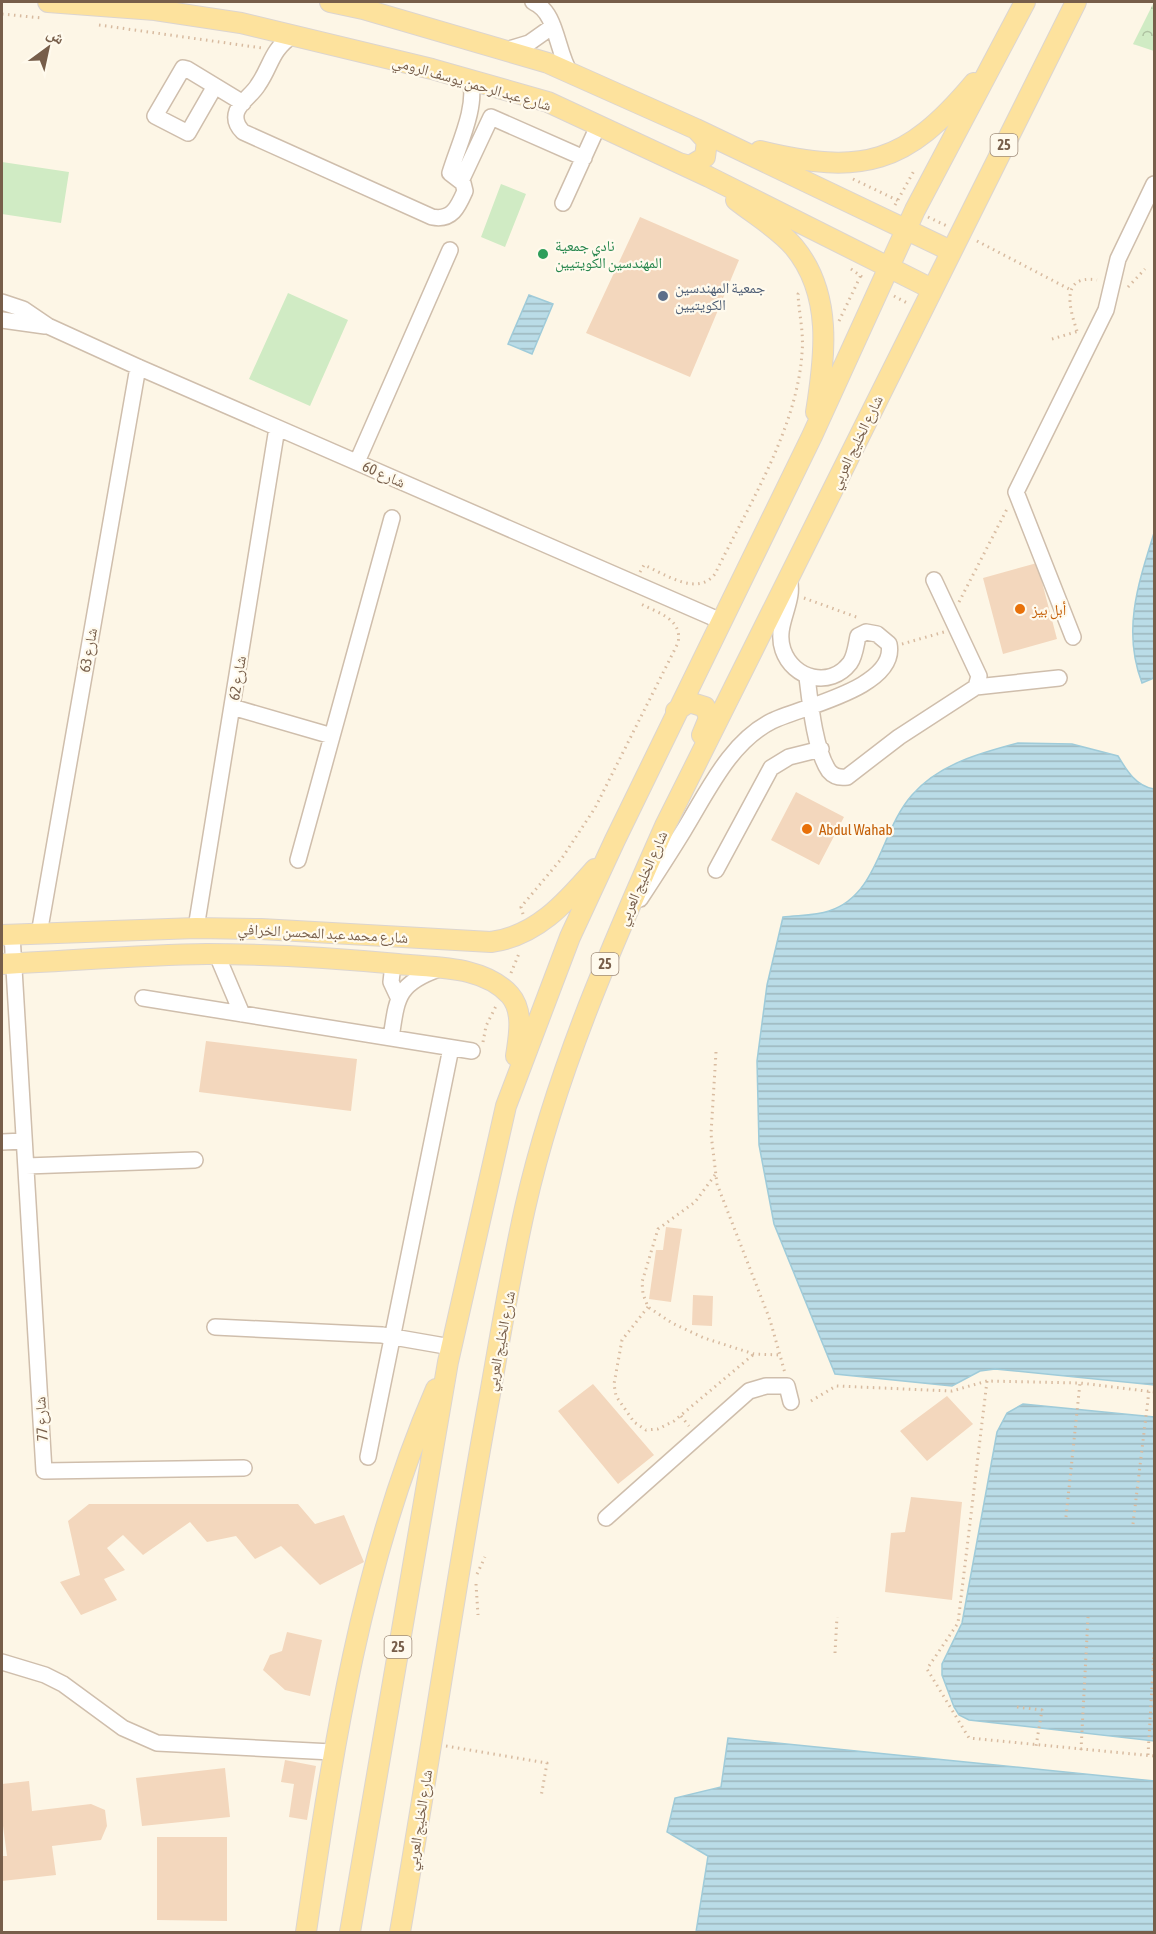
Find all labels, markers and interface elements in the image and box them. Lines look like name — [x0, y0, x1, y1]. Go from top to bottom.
north arrow — [18, 18, 78, 78]
text: ش — [44, 23, 68, 48]
street label: شارع عبد الرحمن يوسف الرومي — [390, 52, 553, 118]
road number: 25 — [990, 134, 1018, 156]
place label: نادي جمعية المهندسين الكويتيين — [555, 237, 662, 273]
marker: نادي جمعية المهندسين الكويتيين — [536, 247, 550, 261]
place label: جمعية المهندسين الكويتيين — [675, 279, 766, 315]
marker: جمعية المهندسين الكويتيين — [656, 289, 670, 303]
street label: شارع الخليج العربي — [826, 392, 889, 493]
street label: شارع 60 — [359, 457, 408, 493]
place label: أبل بيز — [1031, 601, 1066, 620]
marker: أبل بيز — [1013, 602, 1027, 616]
street label: شارع 63 — [76, 626, 102, 674]
street label: شارع 62 — [225, 654, 251, 702]
place label: Abdul Wahab — [819, 821, 893, 838]
marker: Abdul Wahab — [800, 822, 814, 836]
street label: شارع الخليج العربي — [614, 828, 674, 930]
street label: شارع محمد عبد المحسن الخرافي — [237, 920, 409, 950]
road number: 25 — [592, 953, 618, 975]
street label: شارع الخليج العربي — [482, 1289, 522, 1393]
street label: شارع 77 — [31, 1396, 53, 1442]
road number: 25 — [384, 1636, 412, 1658]
street label: شارع الخليج العربي — [403, 1768, 439, 1872]

